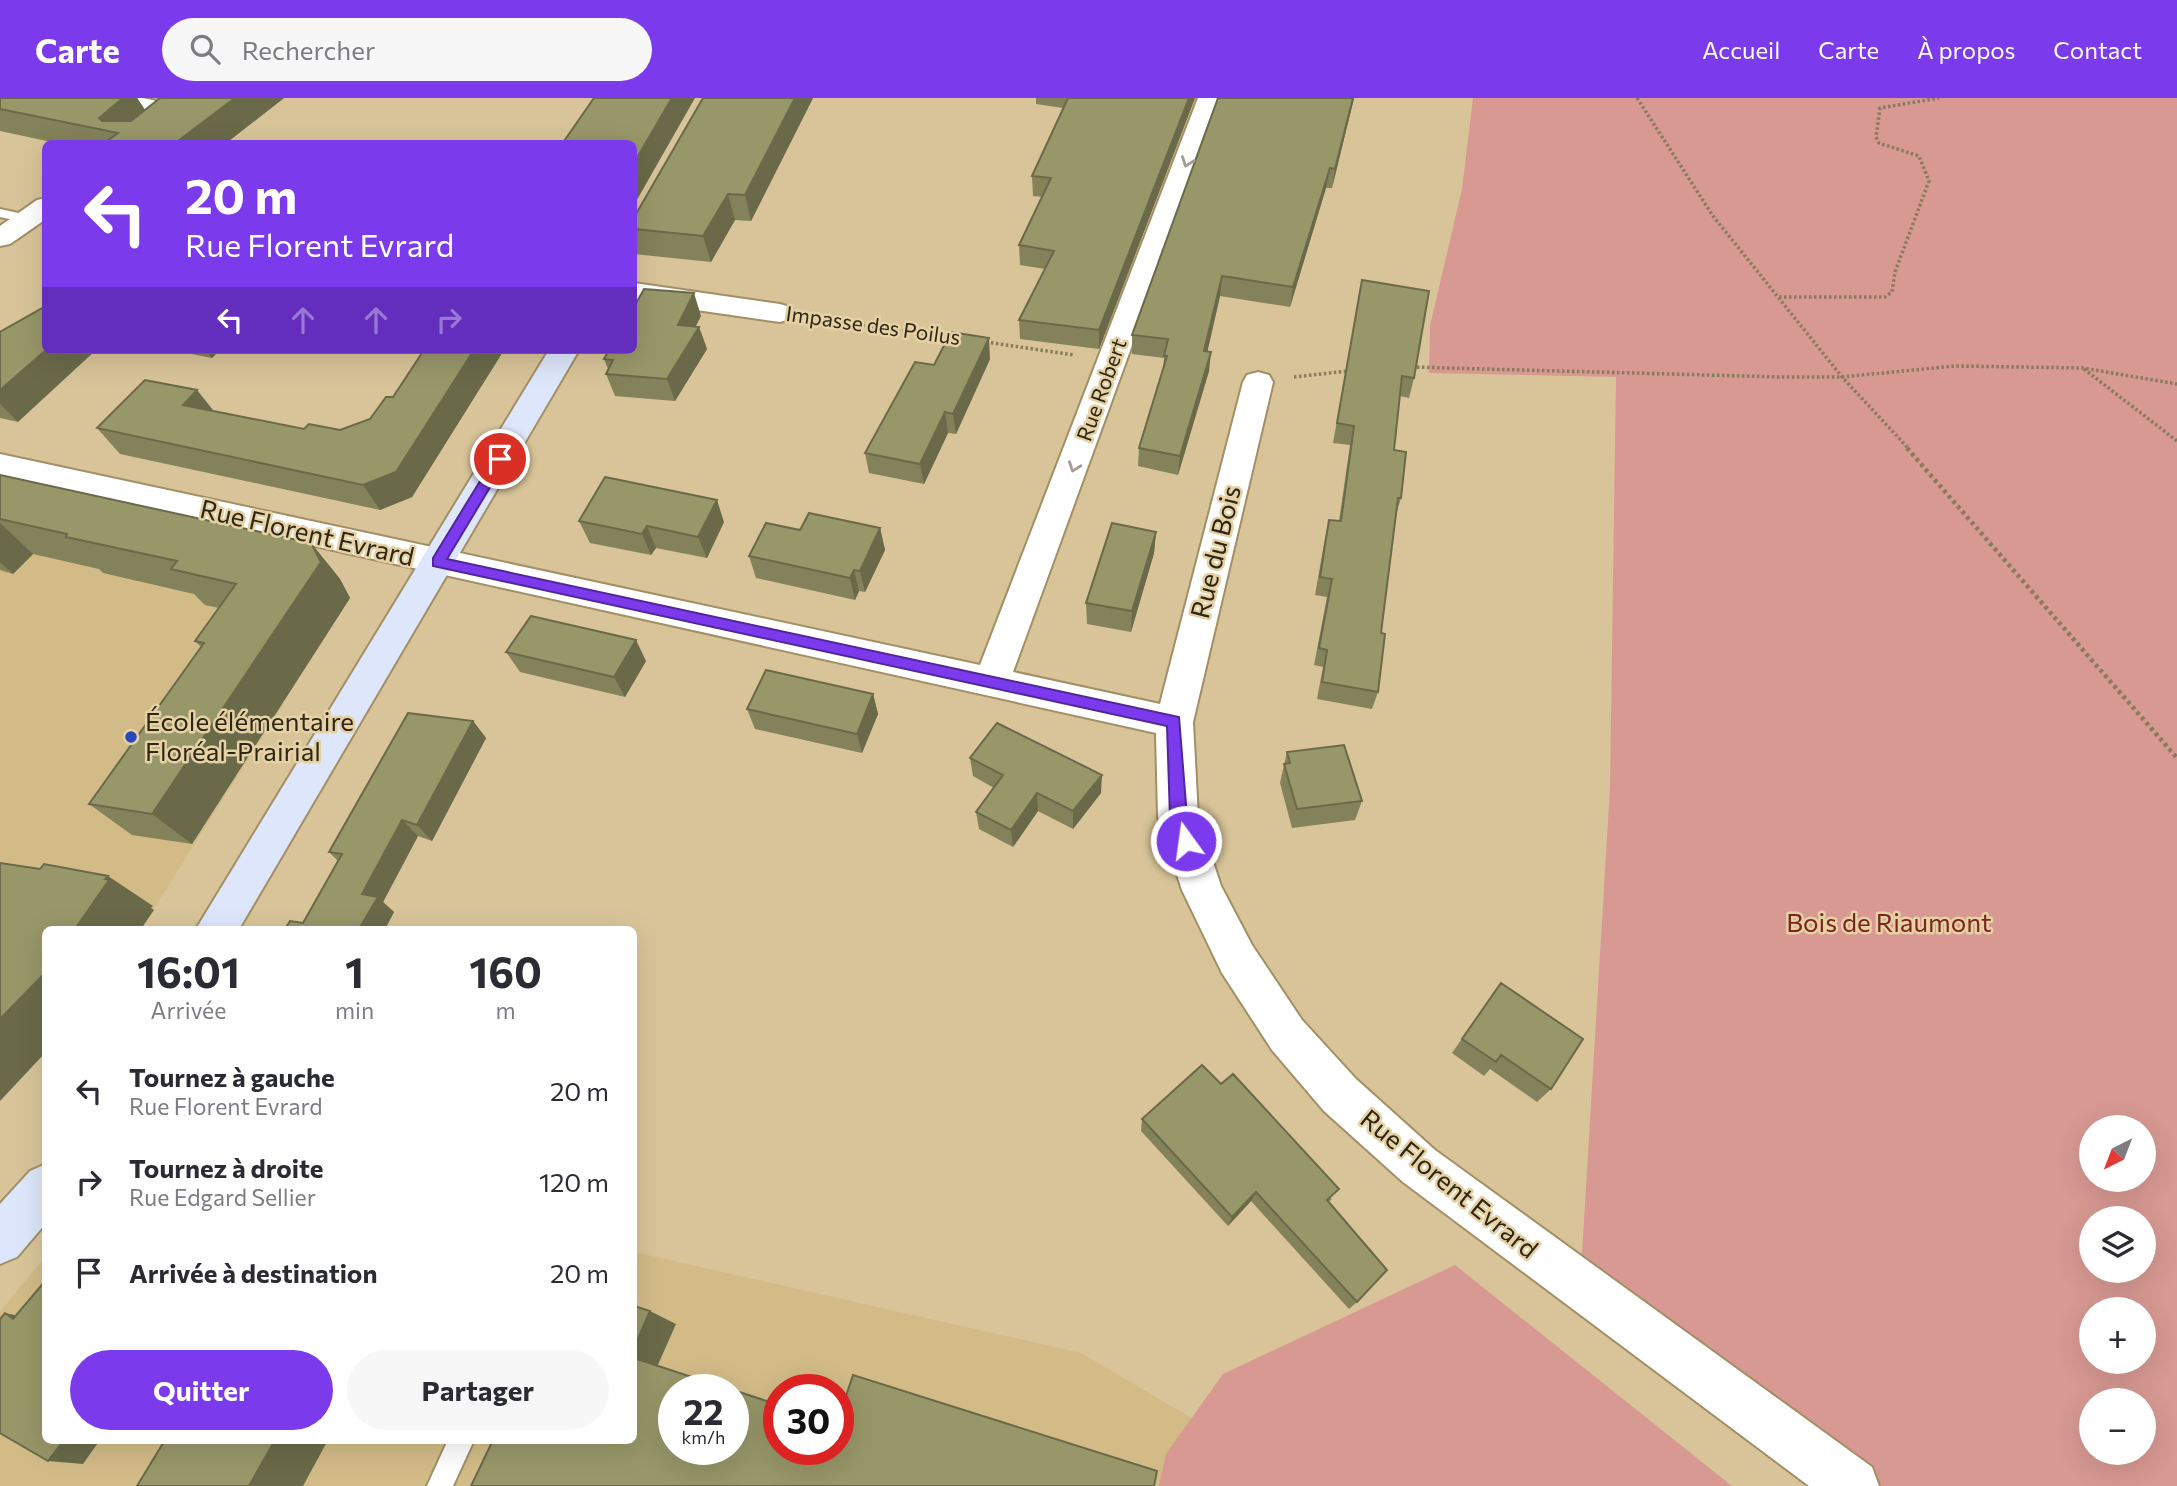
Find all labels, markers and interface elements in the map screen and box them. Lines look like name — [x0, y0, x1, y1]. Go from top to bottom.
search box — [162, 18, 652, 81]
text: Carte — [35, 29, 120, 70]
icon: search — [186, 30, 224, 68]
text: Rechercher — [242, 34, 375, 65]
text: Accueil — [1702, 35, 1780, 64]
text: Carte — [1818, 35, 1879, 64]
text: À propos — [1917, 35, 2015, 64]
text: Contact — [2053, 35, 2142, 64]
one-way arrow — [1181, 156, 1195, 168]
text: 20 m — [185, 164, 297, 224]
icon: left — [70, 168, 161, 259]
text: Rue Florent Evrard — [185, 224, 454, 264]
street label: Impasse des Poilus — [784, 300, 962, 349]
icon: left — [211, 301, 249, 339]
icon: ahead — [284, 301, 322, 339]
icon: ahead — [357, 301, 395, 339]
icon: right — [430, 301, 468, 339]
street label: Rue Robert — [1071, 335, 1131, 444]
pin — [470, 429, 530, 489]
icon: arrive — [481, 440, 519, 478]
one-way arrow — [1068, 461, 1082, 473]
street label: Rue du Bois — [1183, 482, 1246, 621]
street label: Rue Florent Evrard — [197, 492, 417, 571]
place label: École élémentaire Floréal-Prairial — [145, 705, 354, 766]
marker: École élémentaire Floréal-Prairial — [123, 729, 139, 745]
position arrow — [1149, 804, 1223, 878]
park label: Bois de Riaumont — [1786, 906, 1992, 937]
text: 16:01 — [137, 945, 240, 997]
text: 1 — [345, 945, 364, 997]
text: 160 — [469, 945, 542, 997]
text: Arrivée — [151, 996, 226, 1024]
text: min — [335, 996, 374, 1024]
text: m — [496, 996, 516, 1024]
text: Tournez à gauche — [129, 1061, 335, 1092]
icon: left — [70, 1072, 108, 1110]
text: 20 m — [550, 1075, 609, 1106]
text: Rue Florent Evrard — [129, 1092, 323, 1120]
street label: Rue Florent Evrard — [1355, 1102, 1545, 1264]
north arrow — [2079, 1115, 2156, 1192]
map controls — [2079, 1115, 2156, 1465]
text: Tournez à droite — [129, 1152, 324, 1183]
icon: right — [70, 1163, 108, 1201]
text: 120 m — [539, 1166, 609, 1197]
text: Rue Edgard Sellier — [129, 1183, 316, 1211]
button: layers — [2079, 1206, 2156, 1283]
icon: arrive — [70, 1254, 108, 1292]
text: Arrivée à destination — [129, 1257, 377, 1288]
text: 20 m — [550, 1257, 609, 1288]
button: + — [2079, 1297, 2156, 1374]
button: Quitter — [70, 1350, 333, 1430]
button: Partager — [347, 1350, 609, 1430]
speed limit sign: 30 — [763, 1374, 854, 1465]
button: − — [2079, 1388, 2156, 1465]
text: 22 — [684, 1389, 723, 1432]
text: km/h — [682, 1426, 725, 1448]

